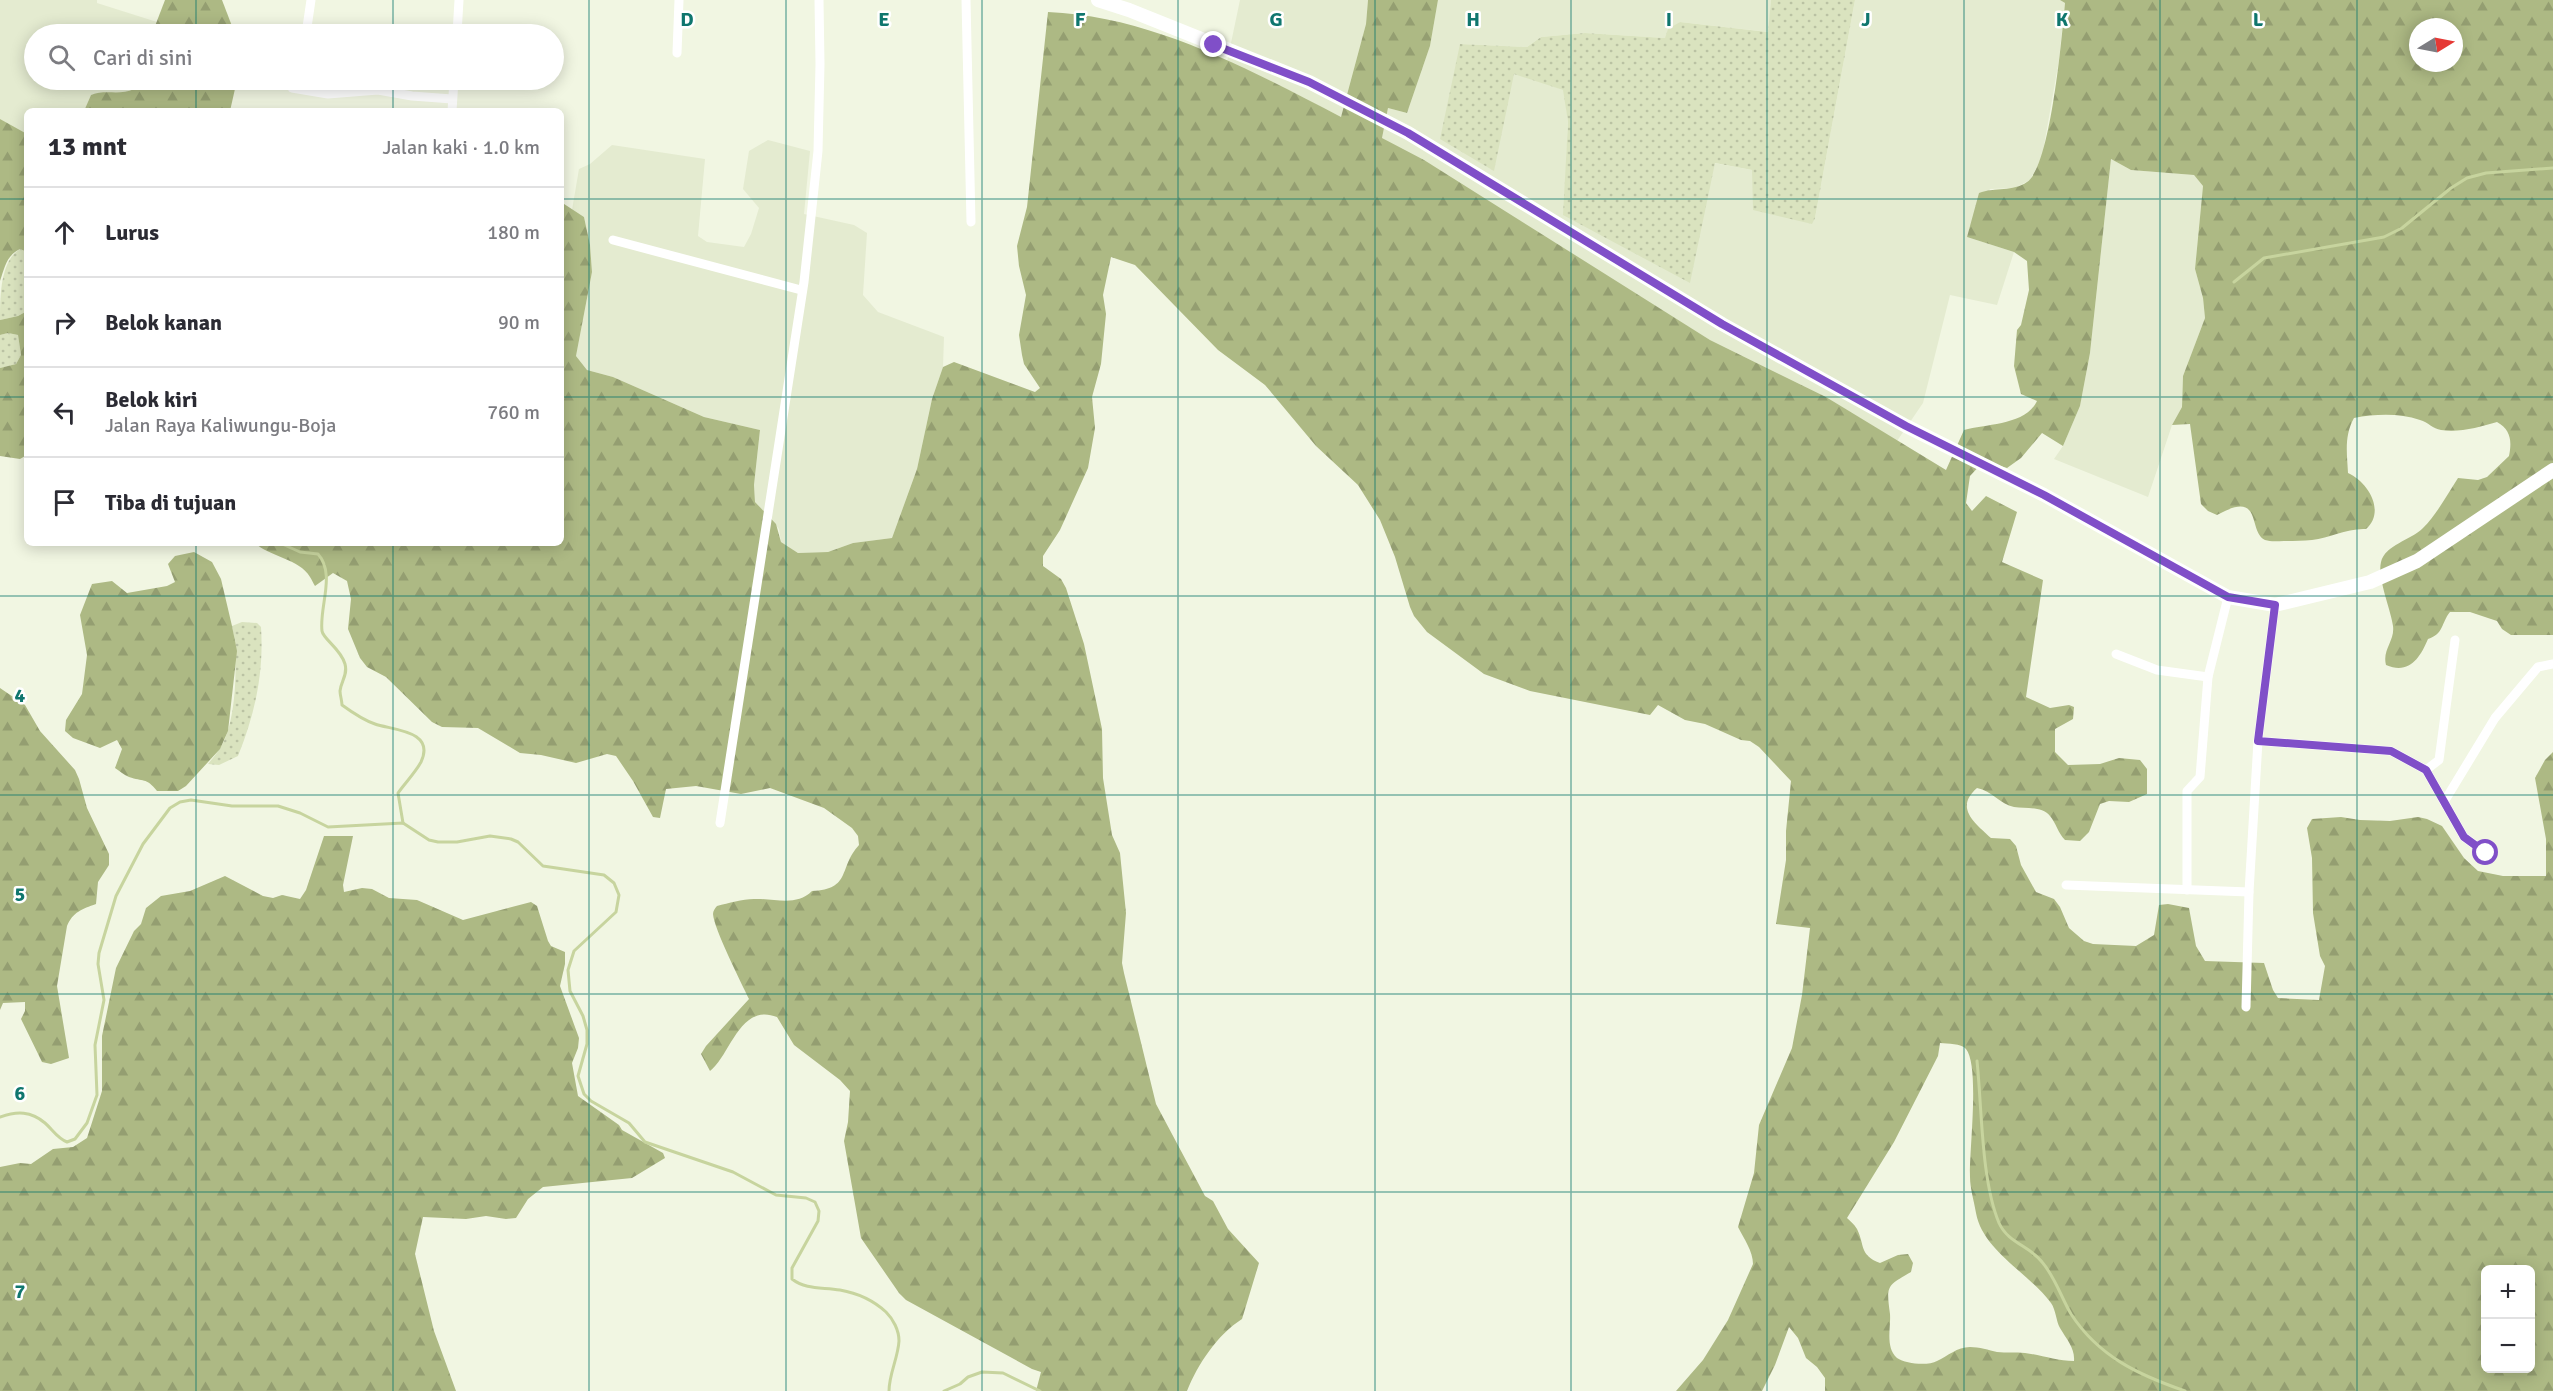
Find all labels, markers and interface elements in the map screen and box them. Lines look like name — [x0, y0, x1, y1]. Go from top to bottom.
text: D — [680, 7, 694, 32]
text: E — [878, 7, 890, 32]
text: F — [1075, 7, 1086, 32]
text: G — [1269, 7, 1283, 32]
text: H — [1466, 7, 1480, 32]
text: I — [1666, 7, 1672, 32]
text: J — [1861, 7, 1871, 32]
text: K — [2056, 7, 2069, 32]
text: L — [2253, 7, 2264, 32]
north arrow — [2409, 18, 2463, 72]
search box — [24, 24, 564, 90]
route end — [1200, 31, 1226, 57]
icon: search — [45, 41, 78, 74]
text: Cari di sini — [93, 44, 193, 71]
text: 13 mnt — [48, 131, 127, 163]
text: Jalan kaki · 1.0 km — [382, 135, 540, 160]
icon: ahead — [48, 216, 81, 249]
text: Lurus — [105, 219, 159, 246]
text: 180 m — [487, 220, 540, 245]
icon: right — [48, 306, 81, 339]
text: Belok kanan — [105, 309, 222, 336]
text: 90 m — [498, 310, 540, 335]
text: Belok kiri — [105, 386, 198, 413]
icon: left — [48, 396, 81, 429]
text: 760 m — [487, 400, 540, 425]
text: Jalan Raya Kaliwungu-Boja — [105, 413, 336, 438]
icon: arrive — [48, 486, 81, 519]
text: Tiba di tujuan — [105, 489, 236, 516]
text: 4 — [15, 683, 26, 708]
route start — [2472, 839, 2498, 865]
text: 5 — [15, 882, 25, 907]
text: 6 — [15, 1081, 26, 1106]
map controls — [2481, 1265, 2535, 1373]
button: + — [2481, 1265, 2535, 1319]
text: 7 — [15, 1279, 26, 1304]
button: − — [2481, 1319, 2535, 1373]

